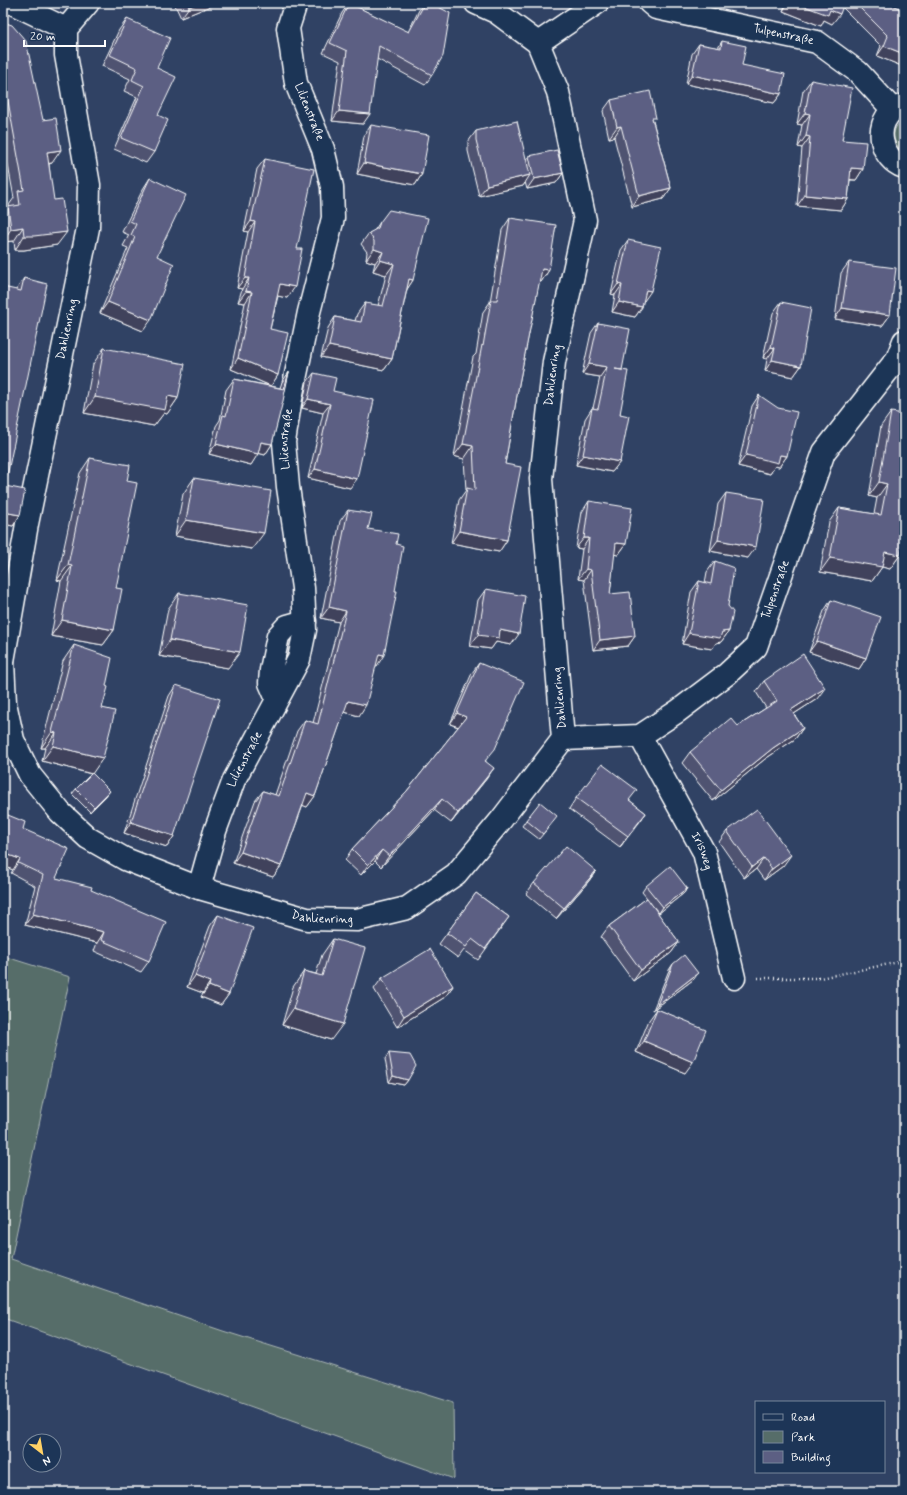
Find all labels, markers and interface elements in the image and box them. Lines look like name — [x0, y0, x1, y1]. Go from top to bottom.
street label: Tulpenstraße — [751, 21, 815, 49]
scale bar — [24, 22, 105, 48]
text: 20 m — [30, 29, 56, 45]
street label: Lilienstraße — [290, 81, 328, 143]
street label: Dahlienring — [53, 297, 81, 361]
street label: Dahlienring — [541, 343, 566, 407]
street label: Lilienstraße — [276, 407, 297, 470]
street label: Tulpenstraße — [758, 558, 794, 622]
street label: Dahlienring — [549, 666, 571, 730]
street label: Lilienstraße — [224, 729, 267, 790]
street label: Irisweg — [687, 830, 716, 872]
street label: Dahlienring — [289, 907, 353, 928]
legend — [755, 1401, 885, 1473]
text: Road — [791, 1410, 815, 1426]
text: Park — [791, 1430, 815, 1446]
north arrow — [22, 1433, 62, 1473]
text: Building — [791, 1450, 831, 1467]
text: N — [40, 1453, 53, 1469]

